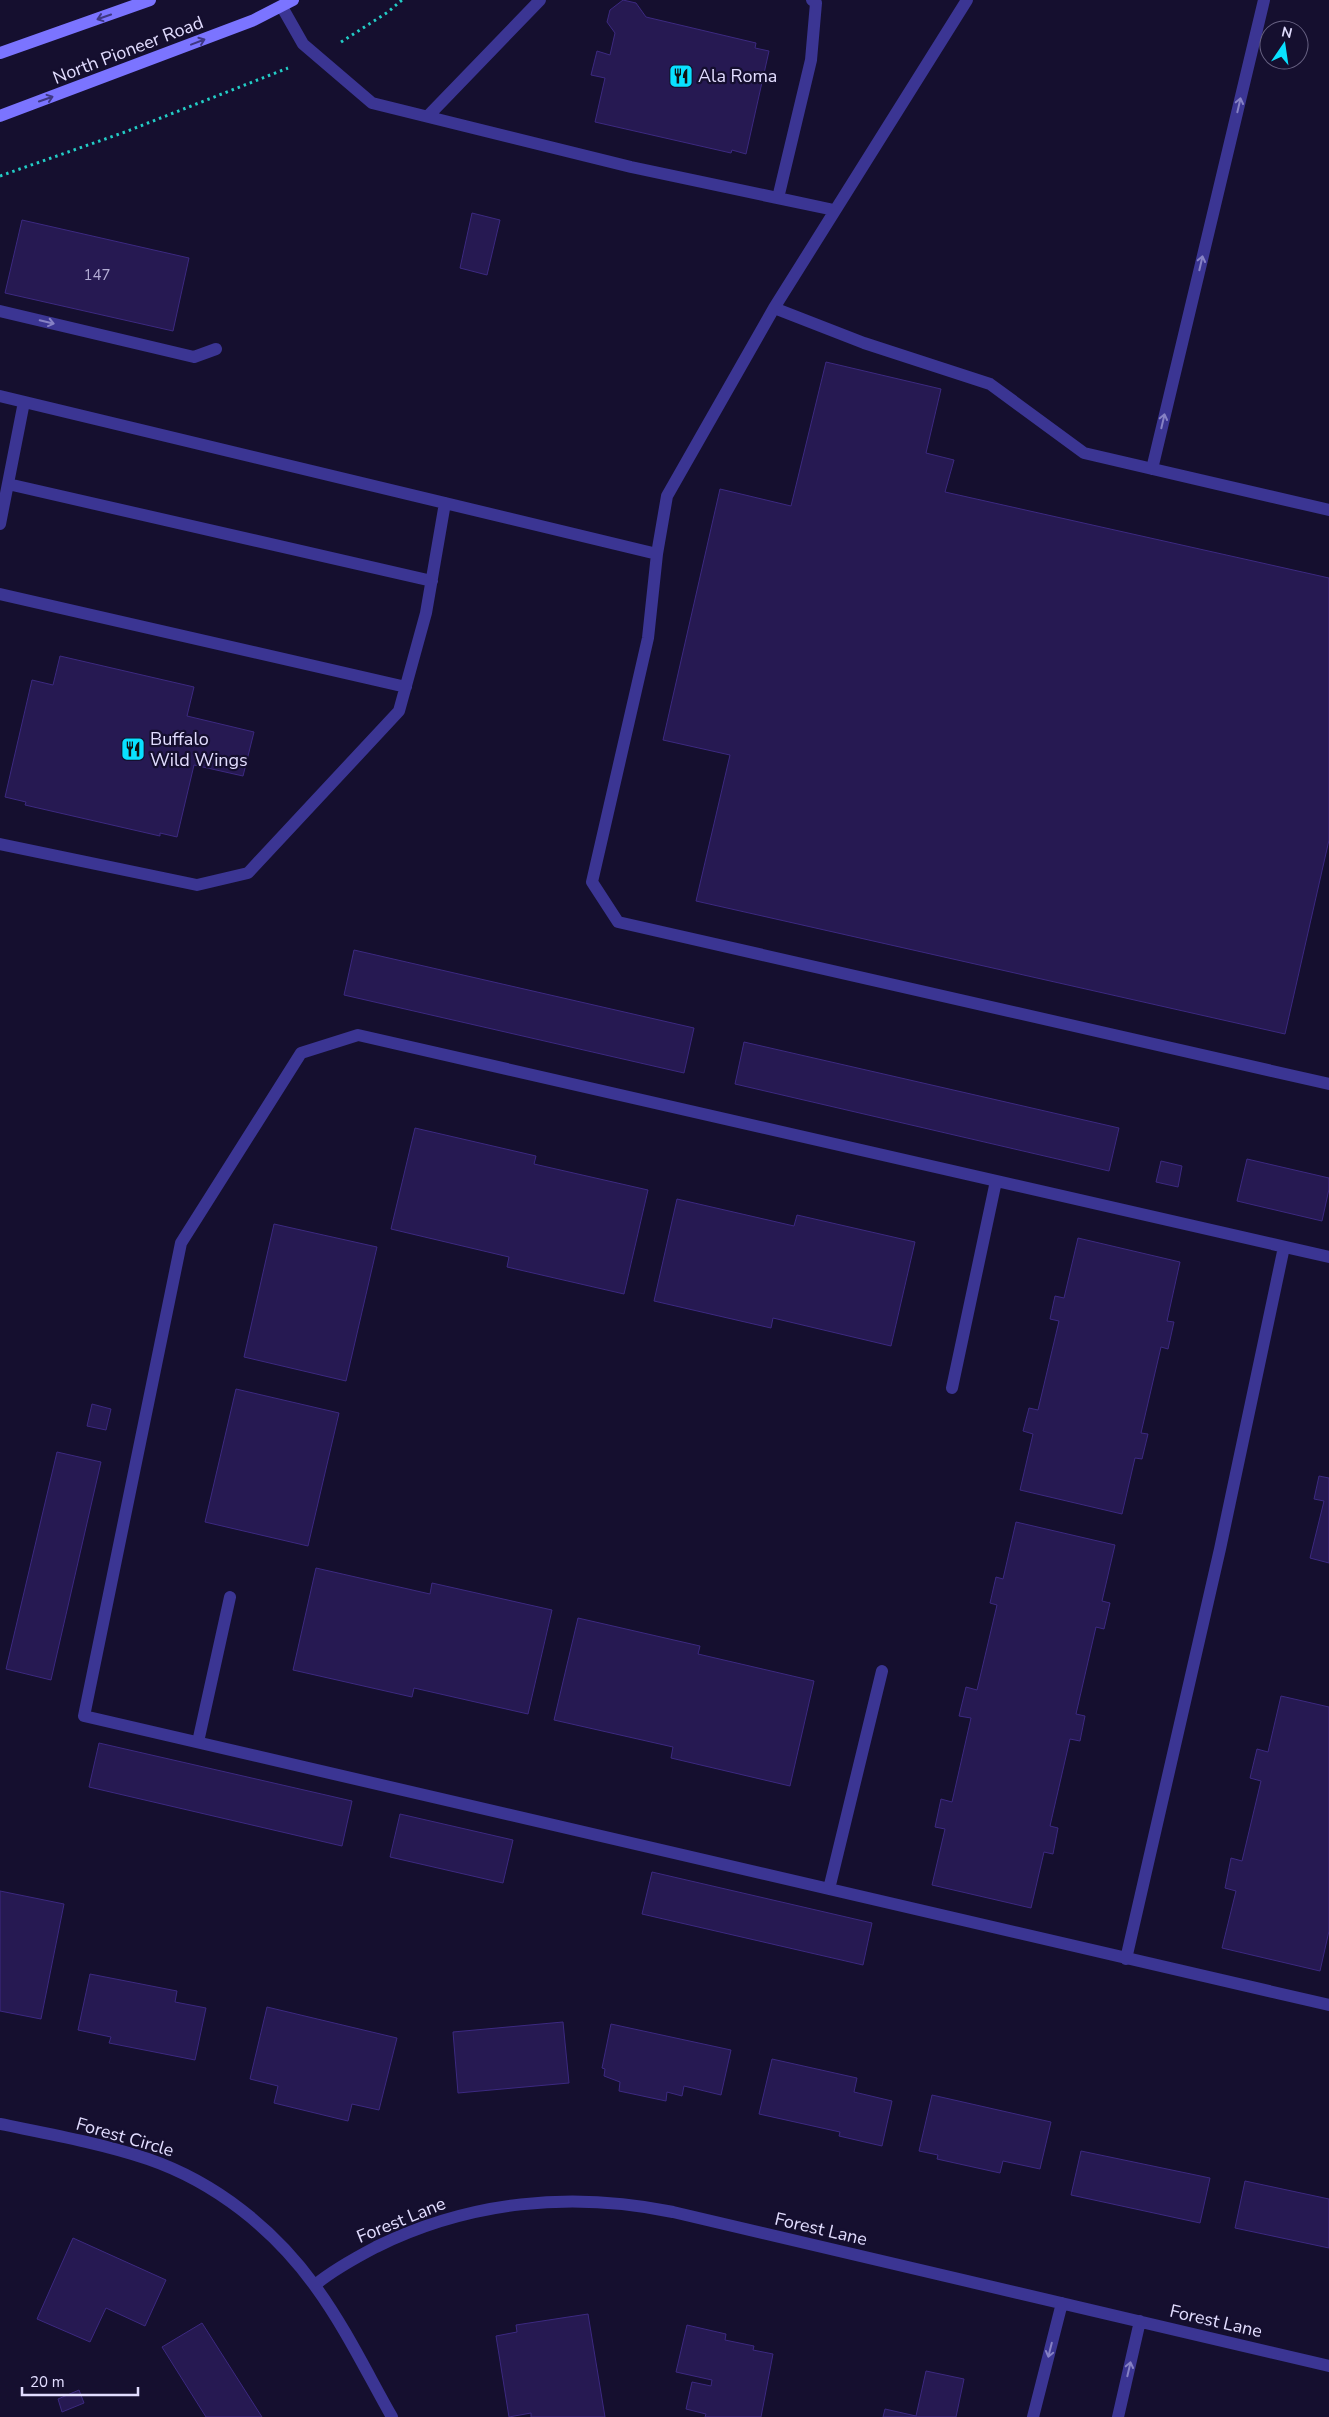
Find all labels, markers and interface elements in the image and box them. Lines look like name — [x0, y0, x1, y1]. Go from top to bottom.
street label: North Pioneer Road — [49, 10, 207, 90]
one-way arrow — [97, 13, 112, 22]
north arrow — [1259, 20, 1309, 70]
text: N — [1280, 22, 1294, 43]
one-way arrow — [190, 37, 205, 46]
restaurant icon: Ala Roma — [668, 63, 694, 89]
place label: Ala Roma — [698, 64, 777, 88]
one-way arrow — [38, 94, 53, 103]
one-way arrow — [1235, 98, 1244, 114]
one-way arrow — [1197, 256, 1206, 272]
house number: 147 — [83, 265, 111, 285]
one-way arrow — [39, 318, 55, 327]
one-way arrow — [1159, 414, 1168, 430]
place label: Buffalo Wild Wings — [150, 727, 248, 772]
restaurant icon: Buffalo Wild Wings — [120, 736, 146, 762]
street label: Forest Circle — [73, 2112, 177, 2162]
street label: Forest Lane — [353, 2191, 449, 2249]
street label: Forest Lane — [772, 2207, 870, 2251]
street label: Forest Lane — [1167, 2299, 1265, 2343]
one-way arrow — [1045, 2342, 1054, 2358]
one-way arrow — [1124, 2362, 1134, 2378]
scale bar — [22, 2364, 139, 2396]
text: 20 m — [30, 2372, 65, 2392]

